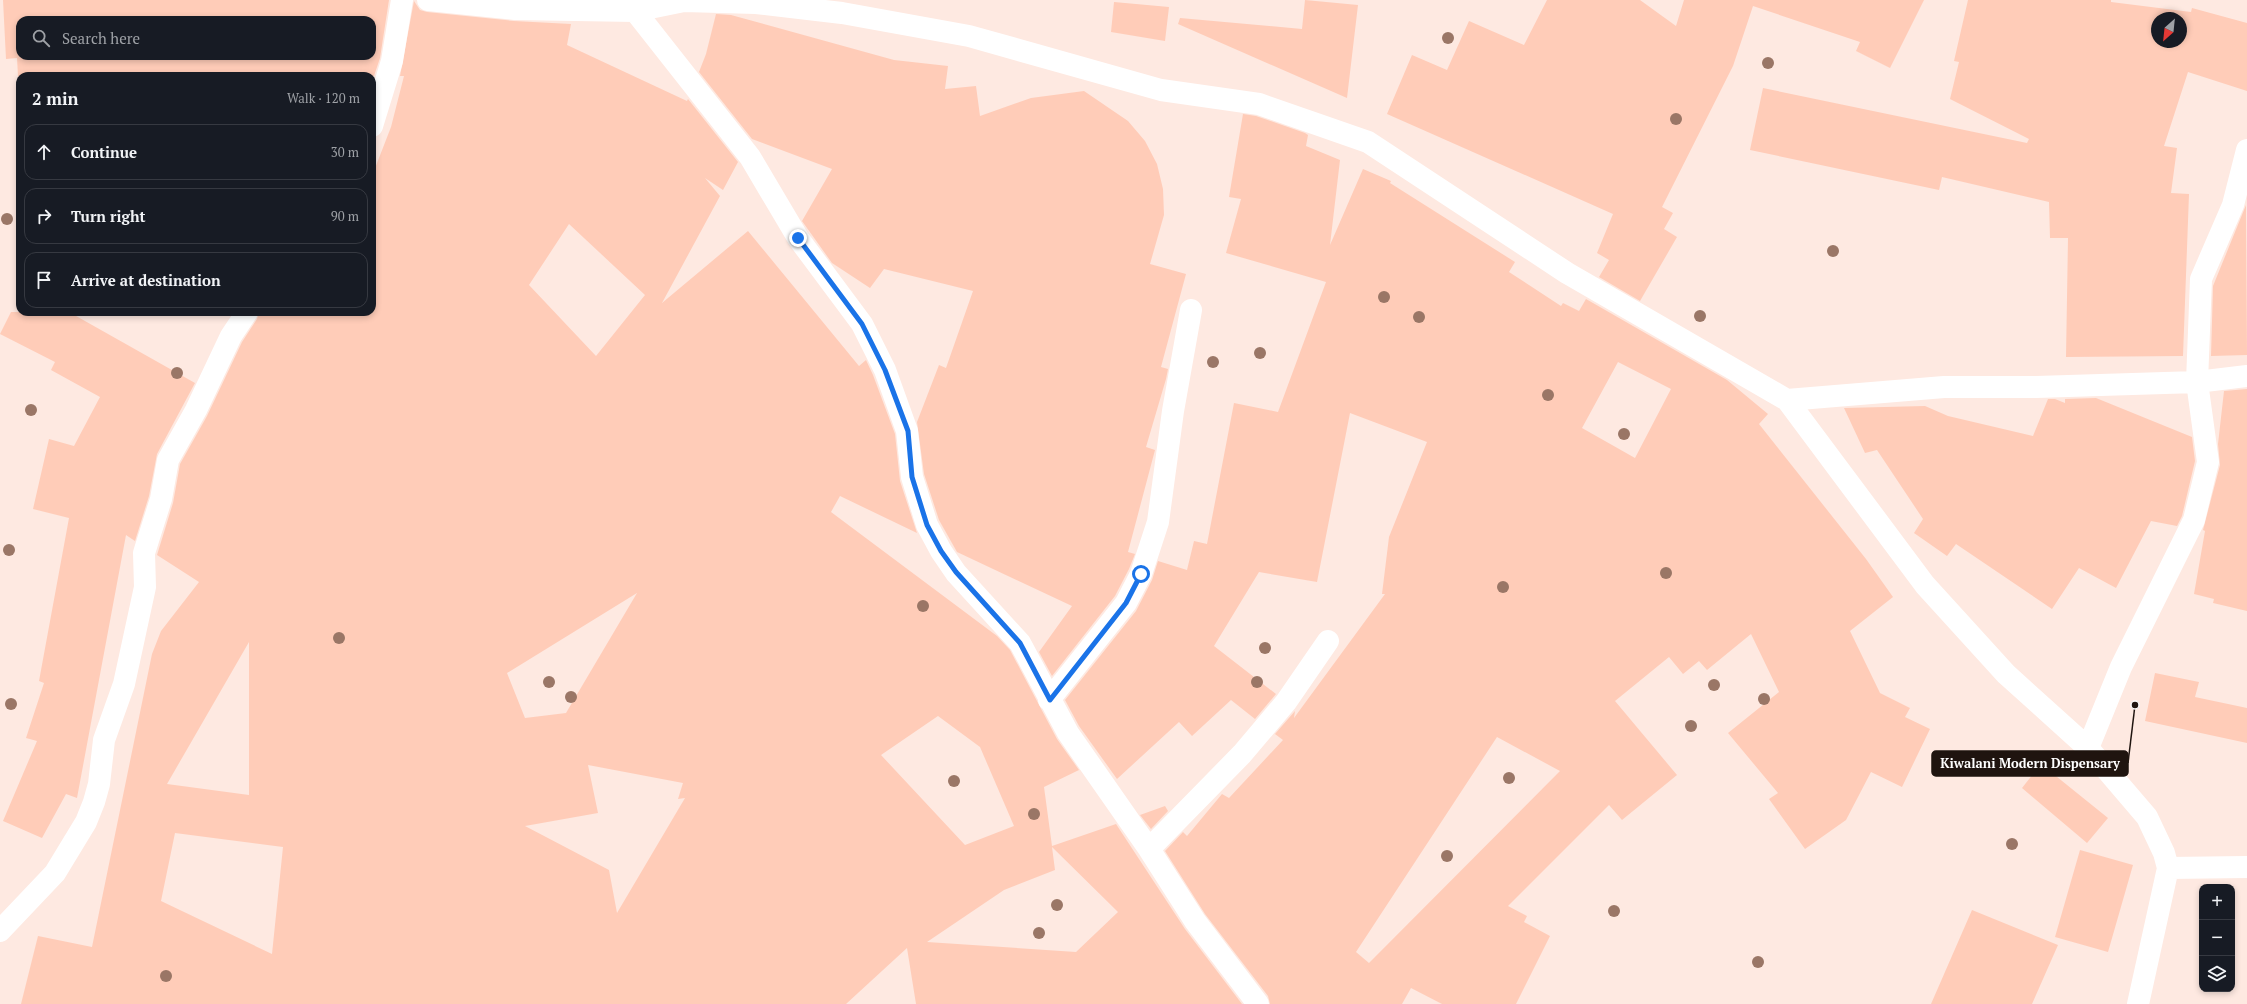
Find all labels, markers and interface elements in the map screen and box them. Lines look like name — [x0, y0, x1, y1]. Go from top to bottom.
north arrow — [2151, 12, 2187, 48]
search box — [16, 16, 376, 60]
icon: search — [30, 27, 52, 49]
text: Search here — [62, 28, 140, 48]
text: 2 min — [32, 87, 79, 110]
text: Walk · 120 m — [287, 89, 360, 107]
icon: ahead — [33, 141, 55, 163]
text: Continue — [71, 142, 137, 162]
text: 30 m — [331, 143, 359, 161]
icon: right — [33, 205, 55, 227]
text: Turn right — [71, 206, 146, 226]
text: 90 m — [331, 207, 359, 225]
route end — [789, 229, 807, 247]
icon: arrive — [33, 269, 55, 291]
text: Arrive at destination — [71, 270, 221, 290]
route start — [1132, 565, 1150, 583]
callout: Kiwalani Modern Dispensary — [1932, 751, 2128, 776]
text: Kiwalani Modern Dispensary — [1940, 754, 2121, 772]
map controls — [2199, 884, 2235, 992]
button: + — [2199, 884, 2235, 920]
button: − — [2199, 920, 2235, 956]
button: layers — [2199, 956, 2235, 992]

